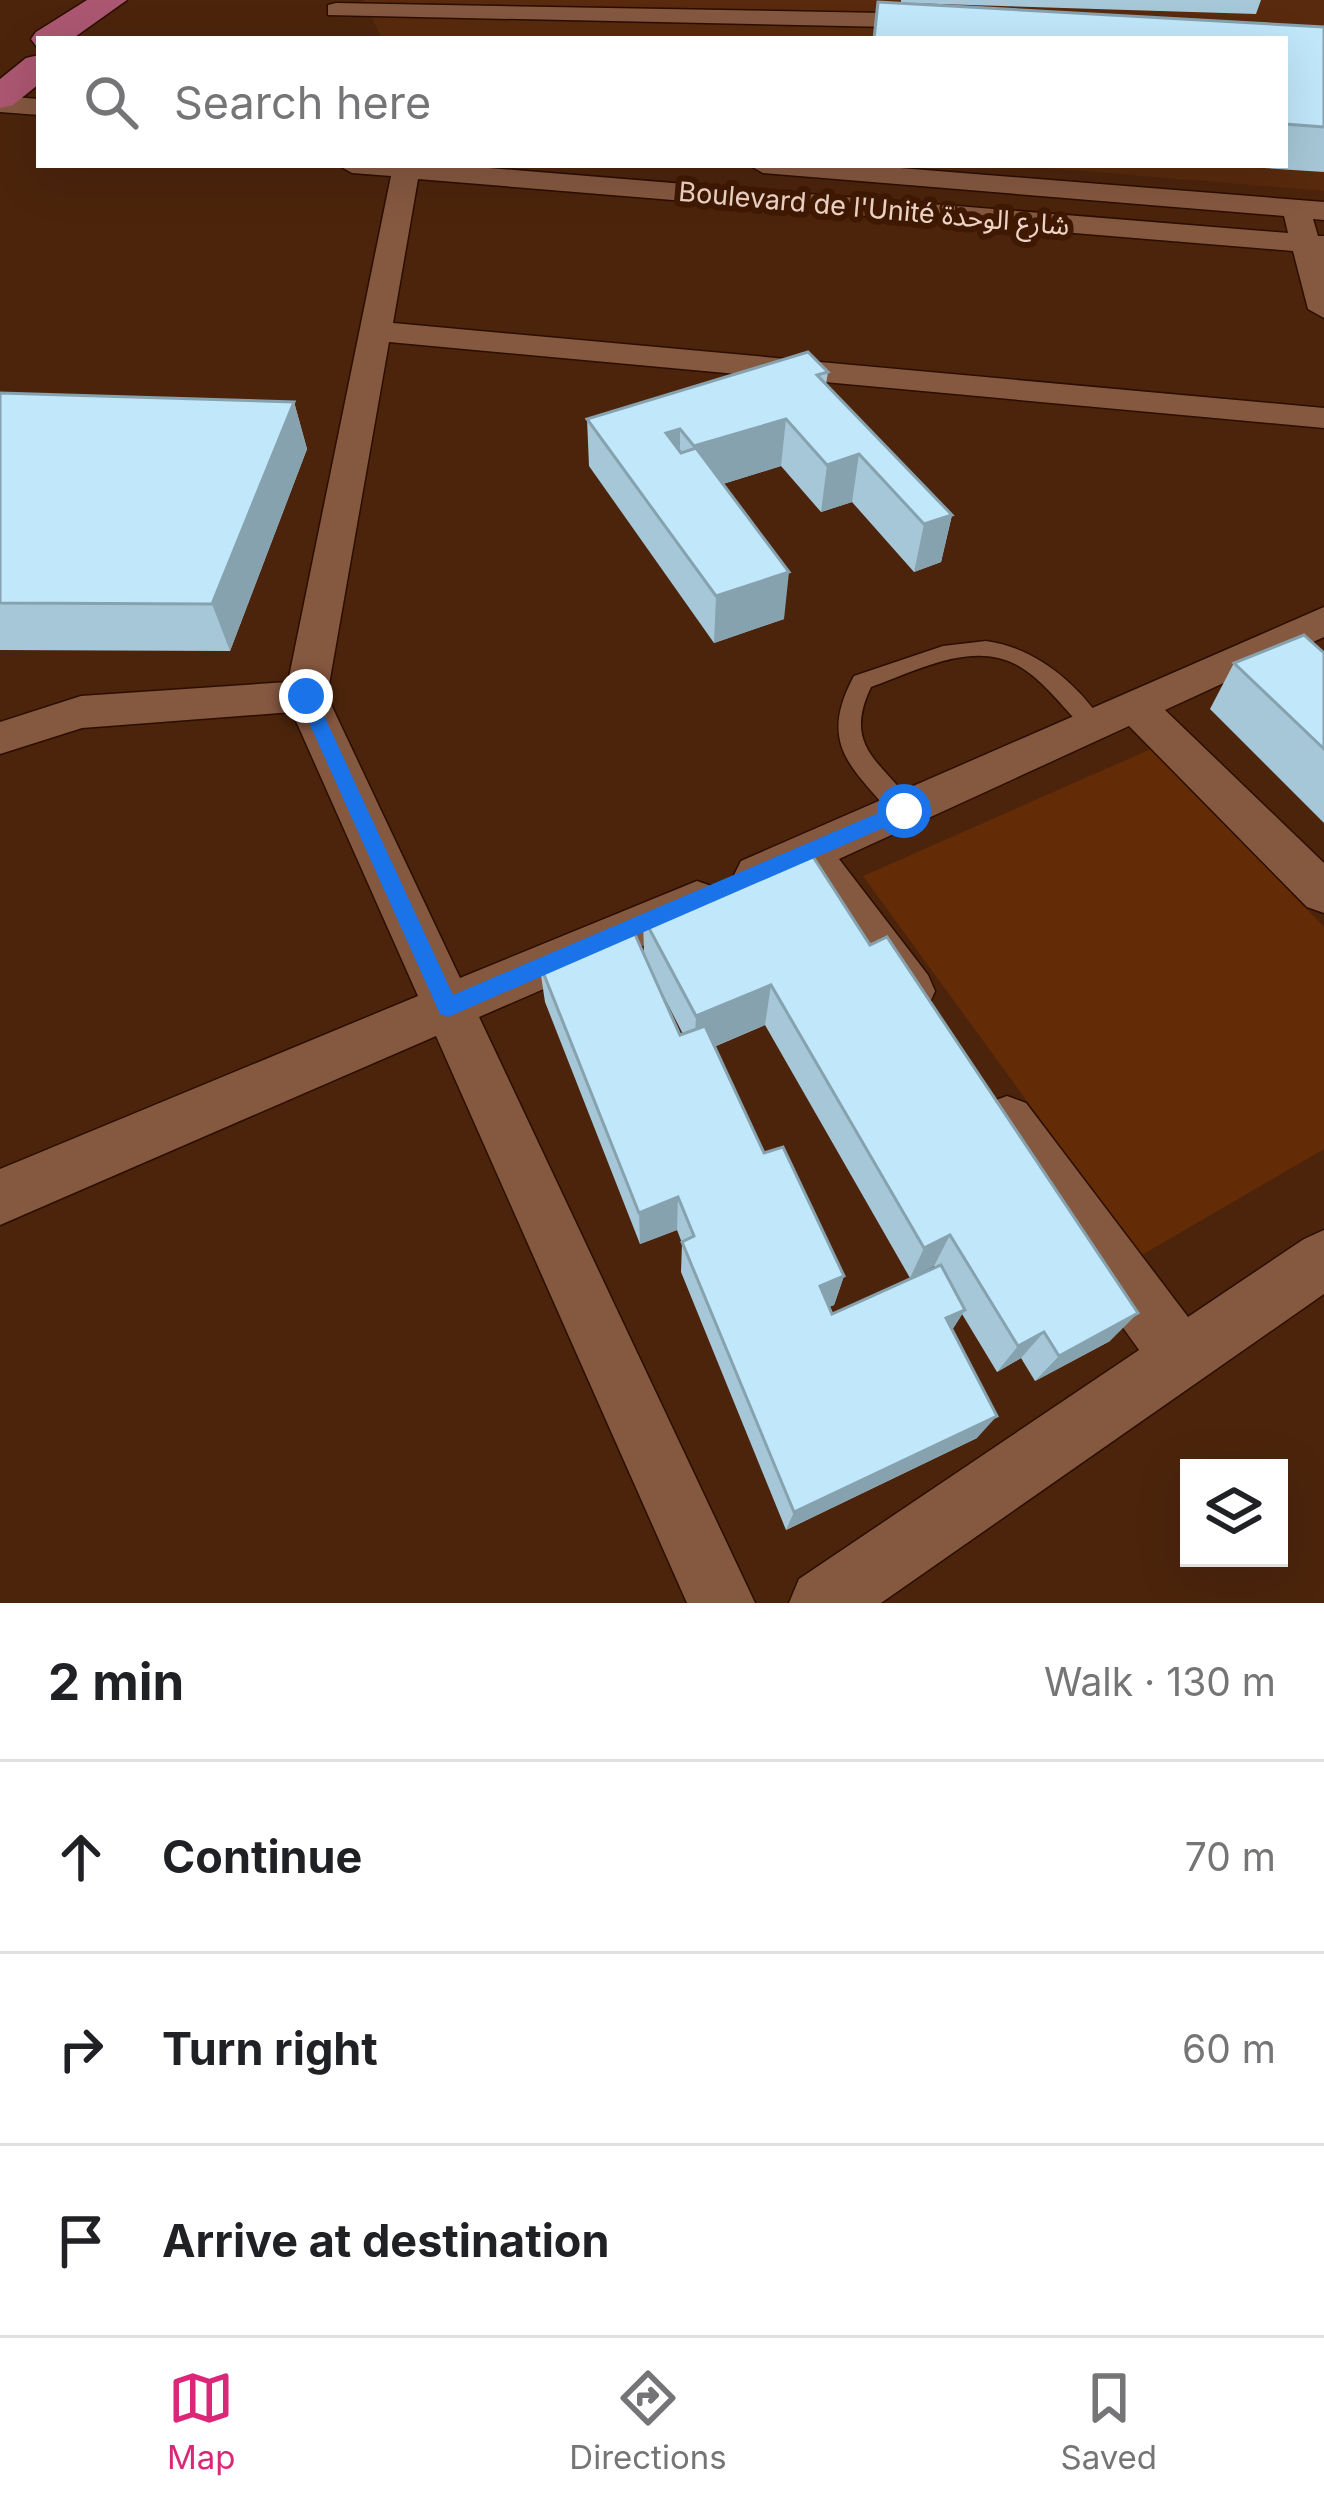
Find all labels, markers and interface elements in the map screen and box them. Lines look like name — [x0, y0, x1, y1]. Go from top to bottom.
search box — [36, 36, 1288, 168]
icon: search — [78, 69, 144, 135]
text: Search here — [174, 75, 431, 130]
street label: Boulevard de l'Unité شارع الوحدة — [677, 175, 1071, 246]
route end — [279, 669, 333, 723]
route start — [877, 784, 931, 838]
map controls — [1180, 1459, 1288, 1567]
button: layers — [1180, 1459, 1288, 1567]
text: 2 min — [48, 1651, 184, 1712]
text: Walk · 130 m — [1044, 1658, 1276, 1705]
icon: ahead — [48, 1824, 114, 1890]
text: Continue — [162, 1829, 362, 1884]
text: 70 m — [1185, 1833, 1276, 1880]
icon: right — [48, 2016, 114, 2082]
text: Turn right — [162, 2021, 378, 2076]
text: 60 m — [1182, 2025, 1276, 2072]
icon: arrive — [48, 2208, 114, 2274]
text: Arrive at destination — [162, 2213, 609, 2268]
tab: Map — [167, 2365, 235, 2477]
tab: Directions — [569, 2365, 727, 2477]
tab: Saved — [1060, 2365, 1157, 2477]

